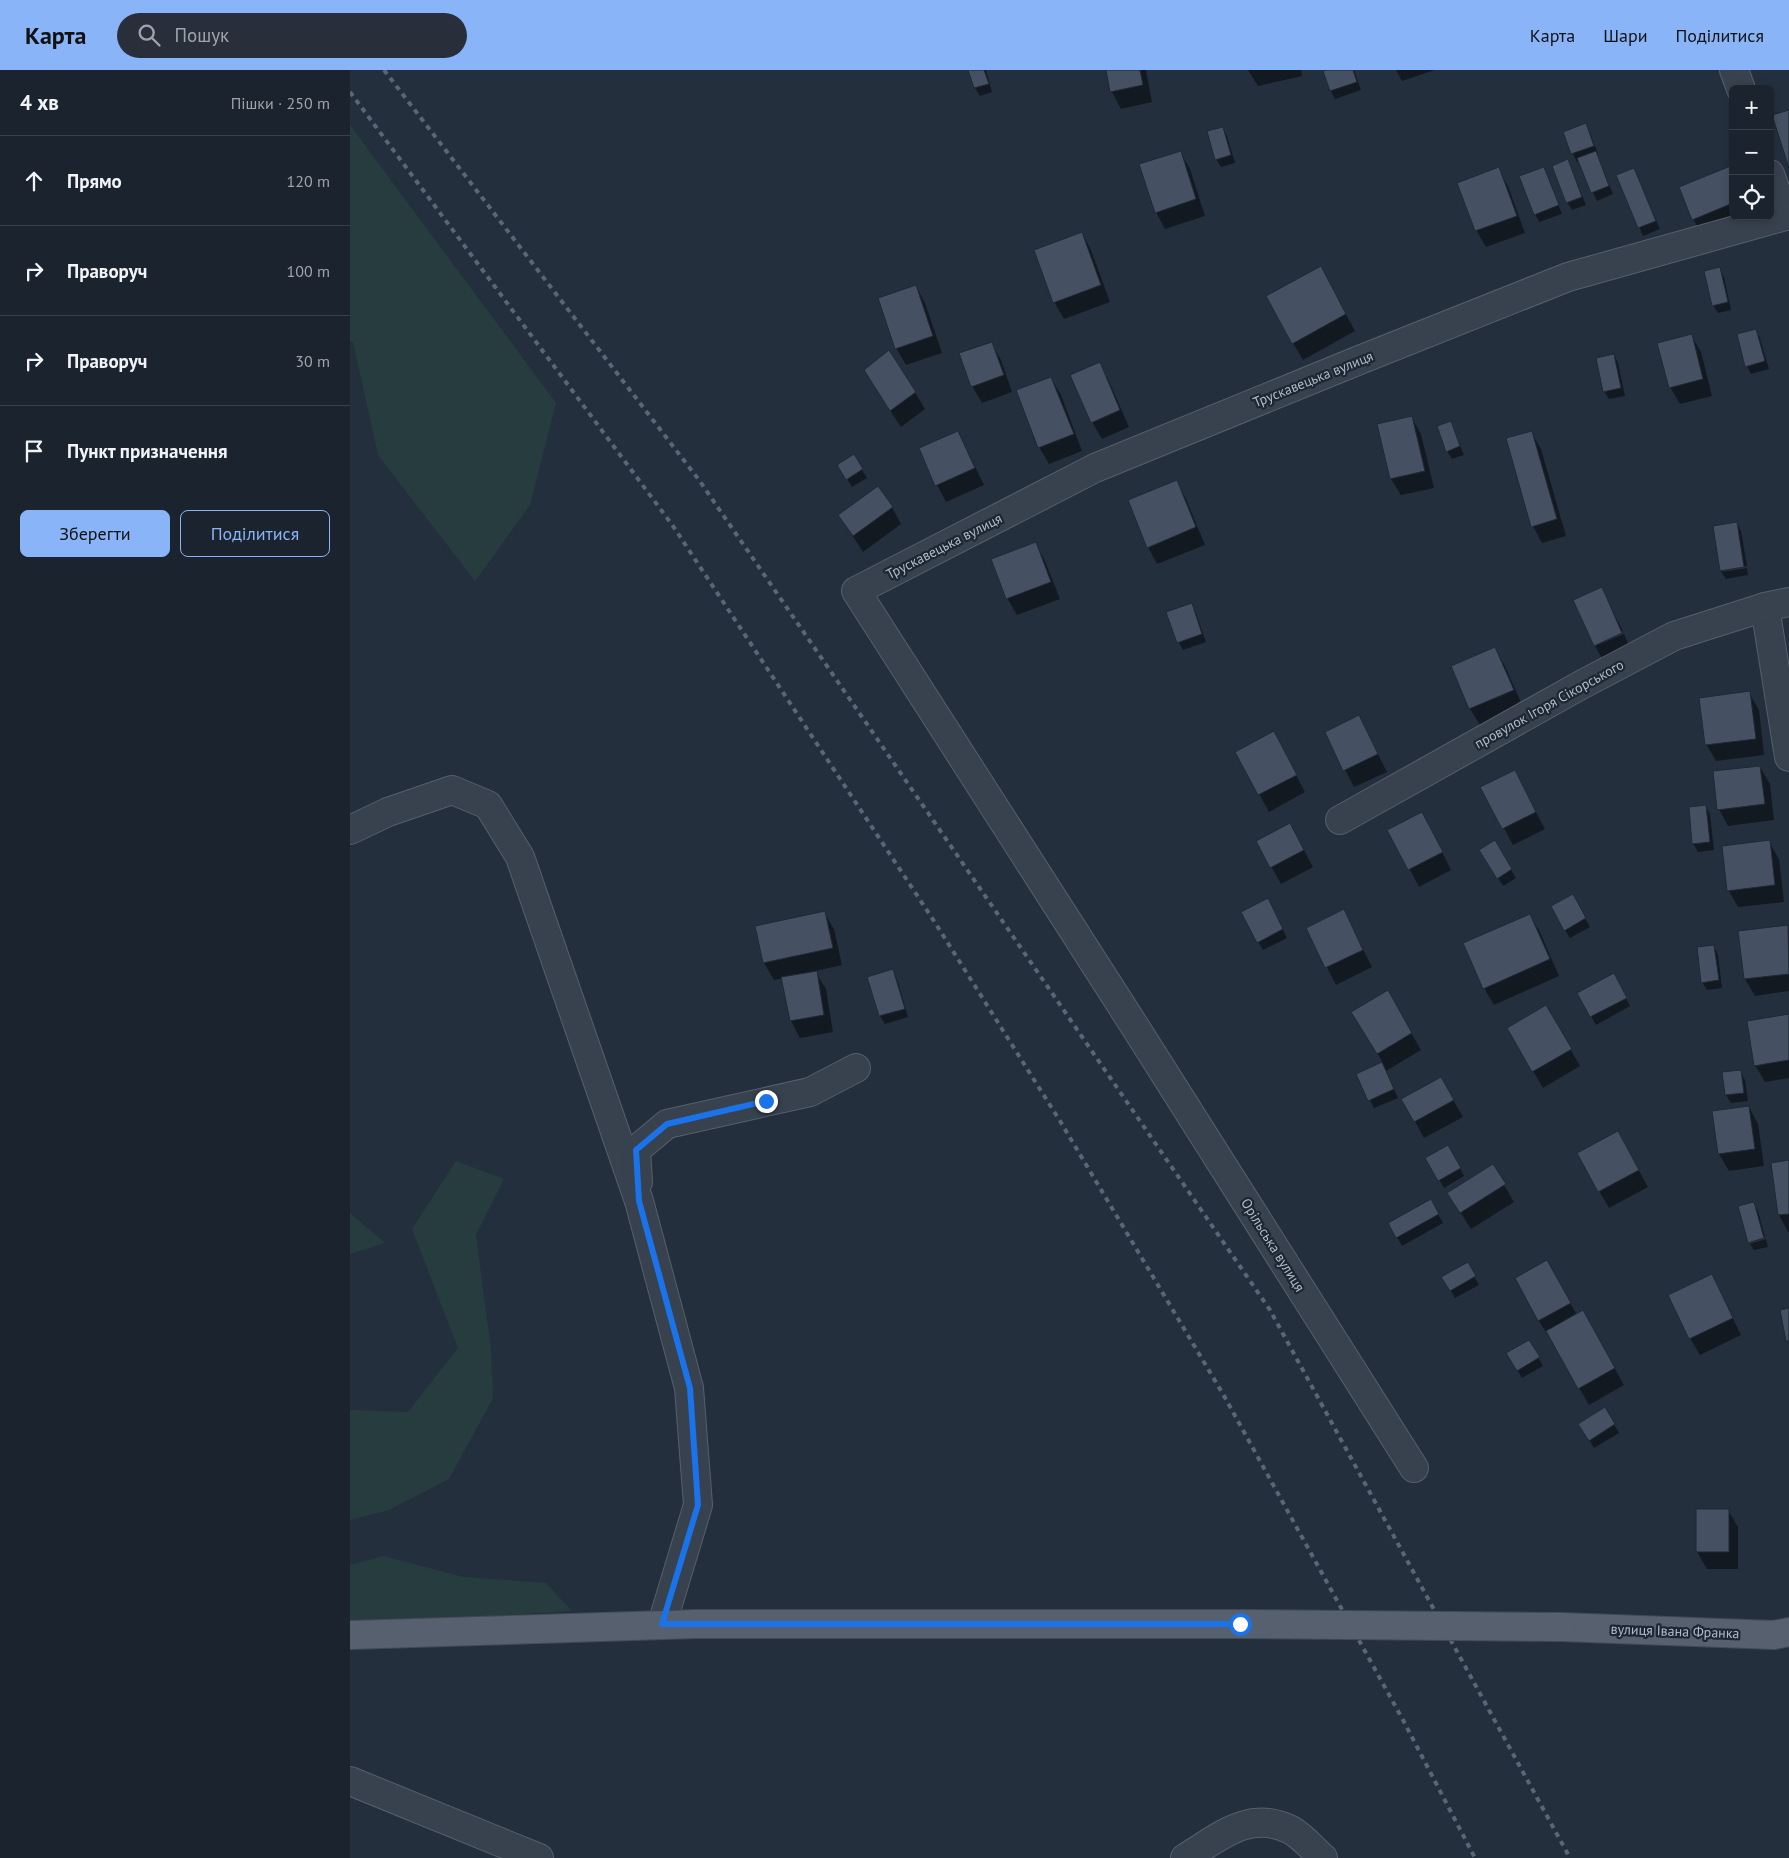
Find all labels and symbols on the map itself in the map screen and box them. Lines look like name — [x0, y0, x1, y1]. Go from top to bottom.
street label: Трускавецька вулиця — [1250, 347, 1376, 411]
street label: Трускавецька вулиця — [883, 509, 1005, 583]
street label: провулок Ігоря Сікорського — [1471, 655, 1627, 753]
route end — [755, 1090, 778, 1113]
street label: Орільська вулиця — [1237, 1195, 1309, 1295]
route start — [1229, 1613, 1252, 1636]
street label: вулиця Івана Франка — [1610, 1620, 1740, 1642]

